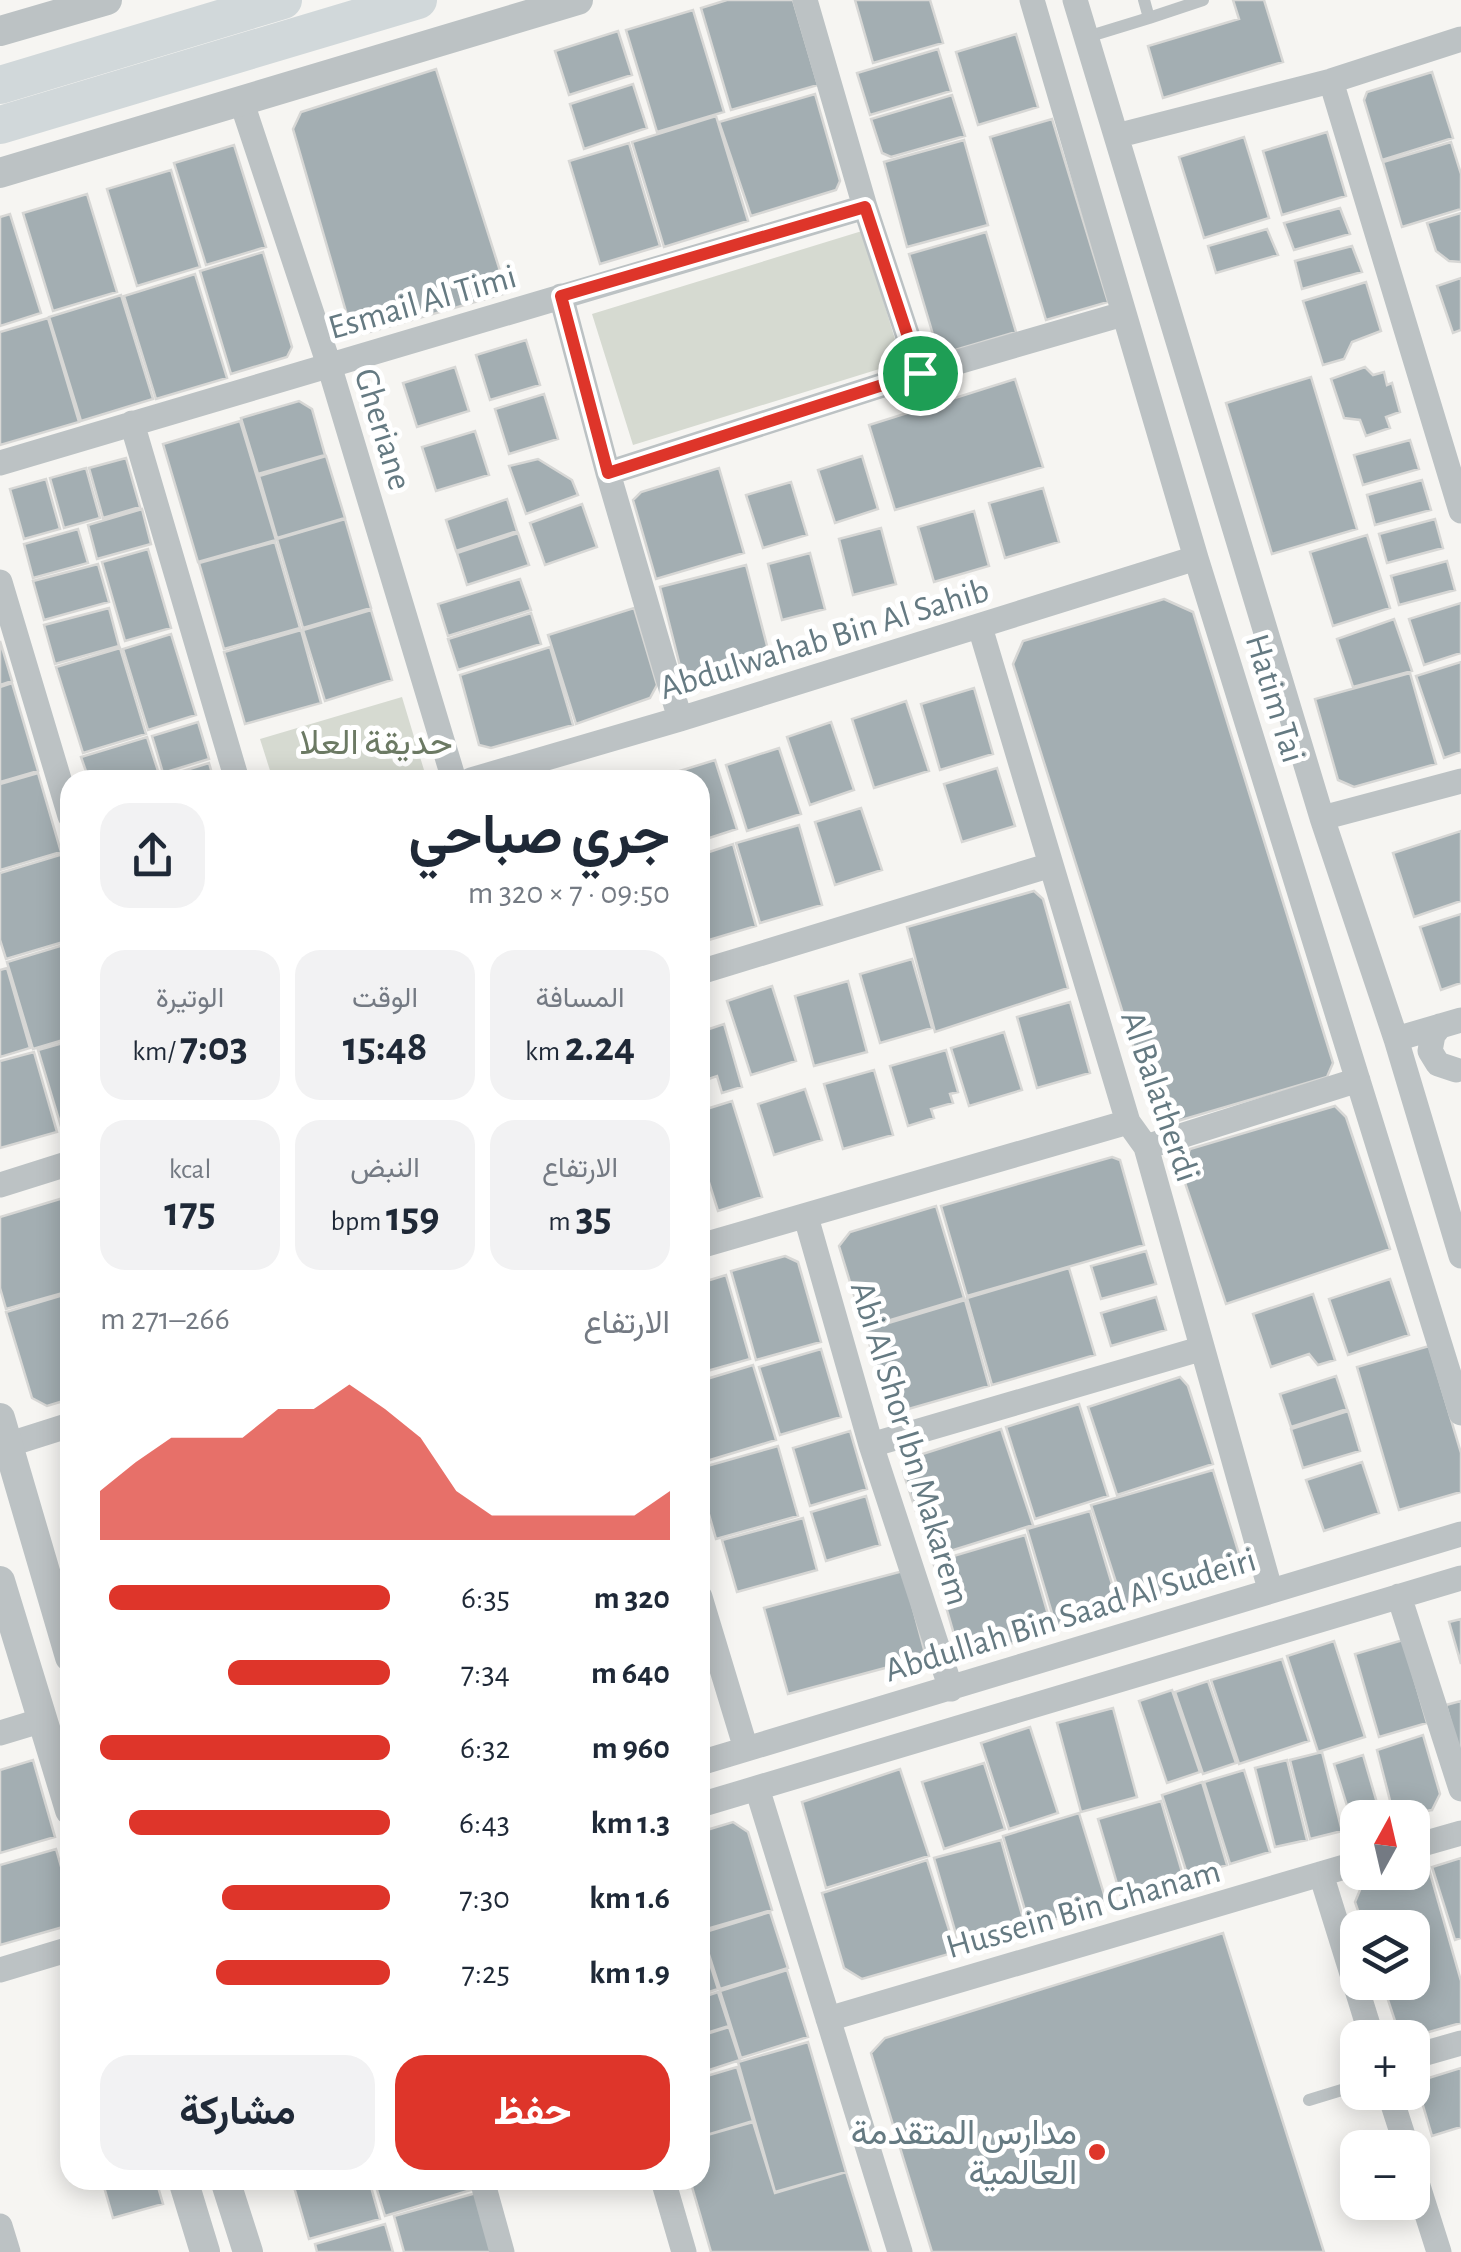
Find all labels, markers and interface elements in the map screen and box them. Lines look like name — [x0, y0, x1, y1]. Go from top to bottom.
street label: Esmail Al Timi — [325, 259, 520, 346]
pin — [878, 331, 963, 416]
icon: arrive — [893, 346, 948, 401]
street label: Gheriane — [348, 365, 418, 494]
street label: Abdulwahab Bin Al Sahib — [656, 573, 993, 706]
street label: Hatim Tai — [1238, 630, 1311, 767]
park label: حديقة العلا — [299, 726, 453, 762]
button: share — [100, 803, 205, 908]
text: جري صباحي — [408, 809, 670, 864]
text: 09:50 · 7 × 320 m — [468, 877, 670, 909]
text: الوتيرة — [156, 985, 224, 1013]
text: الوقت — [352, 985, 418, 1013]
text: المسافة — [536, 985, 624, 1013]
street label: Al Balatherdi — [1114, 1007, 1205, 1186]
text: 7:03 — [180, 1026, 248, 1068]
text: 15:48 — [343, 1026, 427, 1068]
text: 2.24 — [565, 1026, 635, 1068]
text: /km — [132, 1038, 180, 1066]
text: km — [525, 1038, 565, 1066]
text: النبض — [350, 1155, 420, 1183]
text: الارتفاع — [542, 1155, 618, 1183]
text: kcal — [169, 1156, 211, 1184]
text: 175 — [164, 1191, 216, 1233]
text: 159 — [386, 1196, 439, 1238]
text: 35 — [575, 1196, 612, 1238]
text: bpm — [331, 1208, 386, 1236]
text: m — [548, 1208, 575, 1236]
street label: Abi Al Shor Ibn Makarem — [844, 1278, 975, 1609]
text: 266–271 m — [100, 1303, 230, 1335]
text: الارتفاع — [583, 1307, 670, 1339]
street label: Abdullah Bin Saad Al Sudeiri — [881, 1542, 1260, 1689]
text: 6:35 — [461, 1582, 510, 1614]
text: 320 m — [594, 1582, 670, 1614]
text: 7:34 — [461, 1657, 510, 1689]
text: 640 m — [591, 1657, 670, 1689]
text: 6:32 — [460, 1732, 510, 1764]
text: 960 m — [592, 1732, 670, 1764]
north arrow — [1340, 1800, 1430, 1890]
map controls — [1340, 1800, 1430, 2220]
text: 6:43 — [459, 1807, 510, 1839]
text: 1.3 km — [591, 1807, 670, 1839]
street label: Hussein Bin Ghanam — [942, 1854, 1224, 1965]
text: 7:30 — [459, 1882, 510, 1914]
text: 1.6 km — [589, 1882, 670, 1914]
button: layers — [1340, 1910, 1430, 2000]
text: 7:25 — [461, 1957, 510, 1989]
text: 1.9 km — [589, 1957, 670, 1989]
button: + — [1340, 2020, 1430, 2110]
button: مشاركة — [100, 2055, 375, 2170]
button: حفظ — [395, 2055, 670, 2170]
place label: مدارس المتقدمة العالمية — [851, 2116, 1077, 2192]
button: − — [1340, 2130, 1430, 2220]
marker: مدارس المتقدمة العالمية — [1086, 2141, 1108, 2163]

